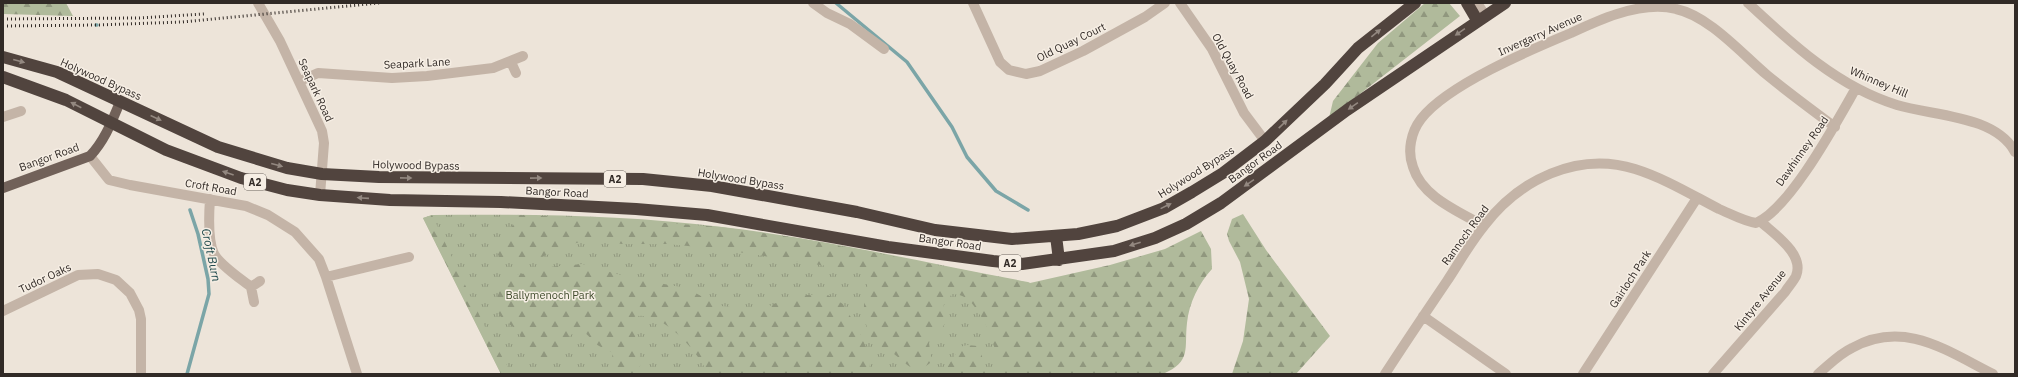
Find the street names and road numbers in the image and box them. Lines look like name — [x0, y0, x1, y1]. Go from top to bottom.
street label: Invergarry Avenue — [1496, 9, 1584, 59]
street label: Old Quay Court — [1034, 19, 1108, 65]
street label: Old Quay Road — [1209, 31, 1257, 101]
street label: Seapark Lane — [383, 54, 451, 72]
street label: Holywood Bypass — [58, 55, 144, 103]
street label: Seapark Road — [295, 56, 337, 124]
street label: Whinney Hill — [1848, 63, 1910, 101]
street label: Dawhinney Road — [1773, 113, 1831, 189]
street label: Bangor Road — [1225, 138, 1285, 186]
street label: Bangor Road — [17, 140, 81, 174]
street label: Holywood Bypass — [1155, 143, 1237, 201]
street label: Holywood Bypass — [372, 157, 460, 173]
street label: Holywood Bypass — [697, 165, 785, 193]
road number: A2 — [604, 171, 626, 187]
road number: A2 — [244, 174, 266, 190]
street label: Croft Road — [184, 176, 238, 198]
street label: Bangor Road — [525, 183, 589, 201]
street label: Rannoch Road — [1438, 202, 1492, 268]
street label: Bangor Road — [918, 231, 982, 253]
street label: Gairloch Park — [1606, 247, 1654, 311]
road number: A2 — [999, 255, 1021, 271]
street label: Tudor Oaks — [17, 260, 73, 296]
street label: Kintyre Avenue — [1731, 267, 1789, 333]

